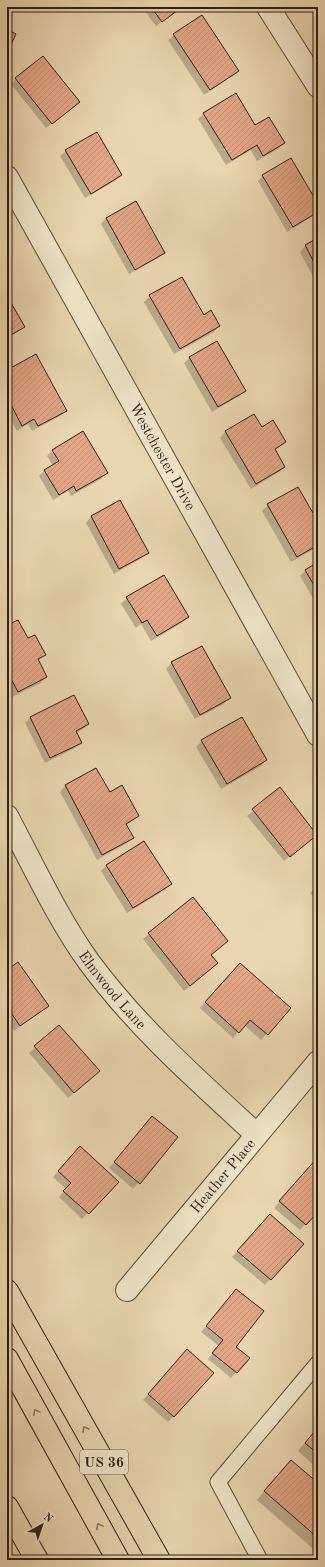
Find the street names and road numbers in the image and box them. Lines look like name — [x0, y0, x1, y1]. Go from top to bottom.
street label: Westchester Drive — [126, 401, 197, 513]
street label: Elmwood Lane — [75, 949, 148, 1033]
street label: Heather Place — [189, 1137, 259, 1217]
road number: US 36 — [80, 1450, 128, 1474]

